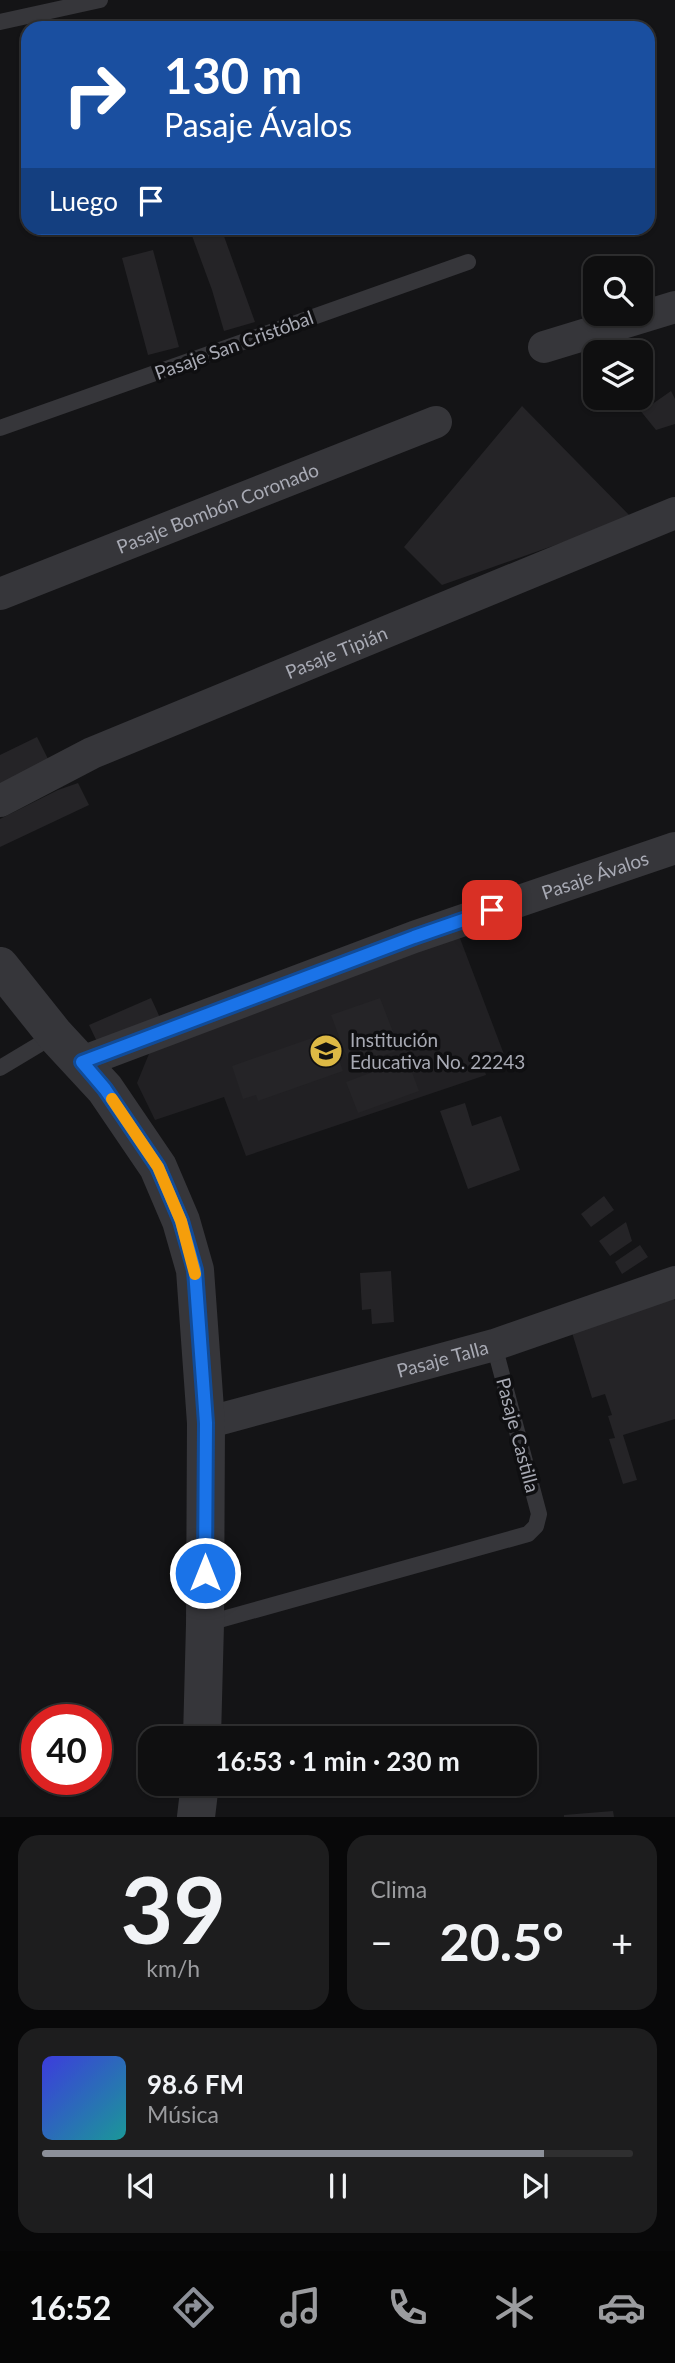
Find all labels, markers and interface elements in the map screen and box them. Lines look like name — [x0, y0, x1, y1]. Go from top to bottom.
text: 130 m — [164, 46, 302, 104]
icon: right — [49, 49, 140, 140]
text: Pasaje Ávalos — [164, 105, 352, 144]
icon: arrive — [132, 182, 170, 220]
text: Luego — [49, 185, 118, 217]
map controls — [583, 256, 653, 410]
button: search — [583, 256, 653, 326]
street label: Pasaje San Cristóbal — [151, 305, 316, 384]
button: layers — [583, 340, 653, 410]
street label: Pasaje Bombón Coronado — [113, 457, 322, 558]
street label: Pasaje Tipián — [282, 621, 391, 683]
street label: Pasaje Ávalos — [538, 846, 651, 904]
pin — [462, 880, 522, 940]
icon: arrive — [473, 891, 511, 929]
place label: Institución Educativa No. 22243 — [350, 1028, 525, 1073]
school or university icon: Institución Educativa No. 22243 — [307, 1032, 345, 1070]
street label: Pasaje Talla — [394, 1335, 491, 1382]
street label: Pasaje Castilla — [492, 1375, 545, 1495]
position arrow — [168, 1536, 242, 1610]
speed limit sign: 40 — [21, 1704, 112, 1795]
text: 16:53 · 1 min · 230 m — [215, 1745, 460, 1777]
text: 39 — [120, 1854, 226, 1963]
text: Clima — [371, 1875, 427, 1903]
text: 20.5° — [440, 1910, 564, 1972]
text: − — [371, 1919, 393, 1965]
text: + — [611, 1919, 633, 1965]
text: km/h — [146, 1954, 200, 1982]
text: 98.6 FM — [147, 2068, 244, 2100]
text: Música — [147, 2100, 219, 2128]
icon: previous — [122, 2167, 160, 2205]
icon: pause — [319, 2167, 357, 2205]
icon: next — [516, 2167, 554, 2205]
icon: directions — [169, 2283, 218, 2332]
icon: music — [276, 2283, 325, 2332]
icon: phone — [383, 2283, 432, 2332]
icon: climate — [490, 2283, 539, 2332]
icon: car — [597, 2283, 646, 2332]
text: 16:52 — [29, 2288, 111, 2327]

